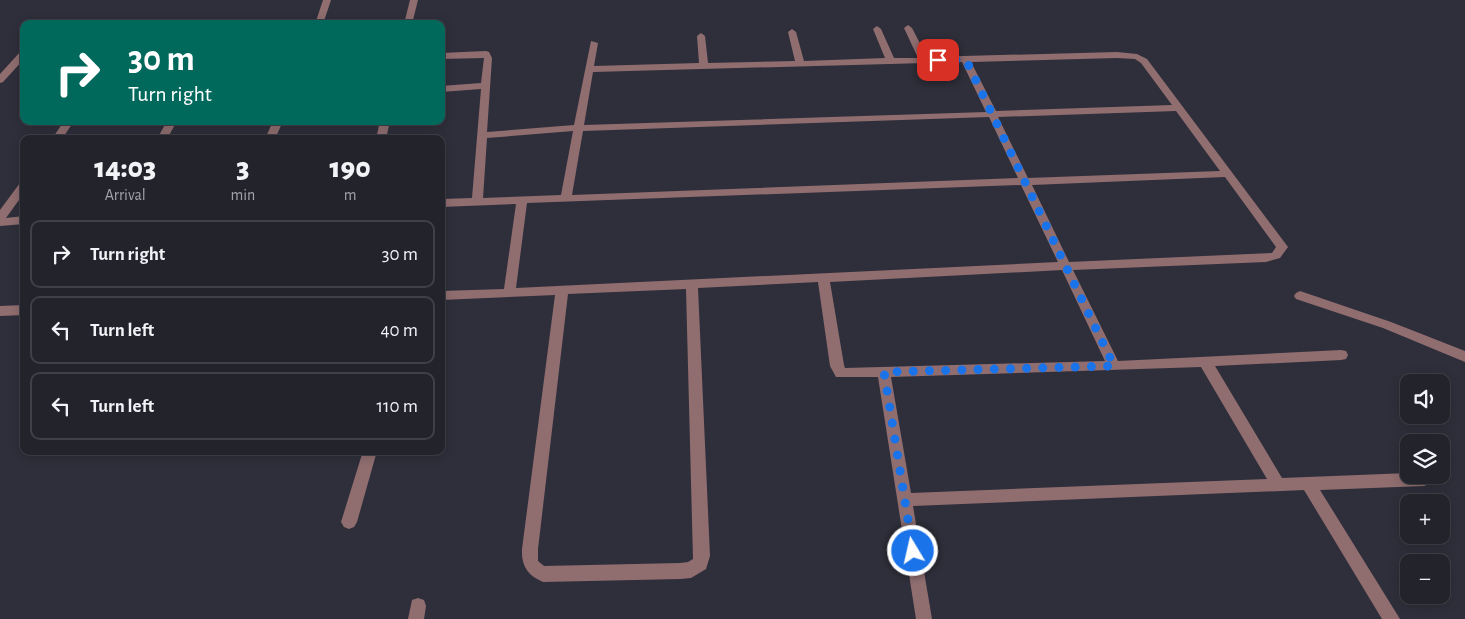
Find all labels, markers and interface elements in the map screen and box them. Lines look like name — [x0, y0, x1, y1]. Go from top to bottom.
pin — [917, 39, 959, 81]
icon: right — [45, 40, 110, 105]
text: 30 m — [128, 42, 195, 77]
icon: arrive — [924, 46, 952, 74]
text: Turn right — [128, 83, 212, 105]
text: 14:03 — [94, 153, 156, 183]
text: 3 — [236, 153, 249, 183]
text: 190 — [330, 153, 371, 183]
text: Arrival — [105, 187, 146, 203]
text: min — [230, 187, 255, 203]
text: m — [344, 187, 357, 203]
icon: right — [47, 240, 75, 268]
text: Turn right — [90, 245, 165, 264]
text: 30 m — [382, 245, 418, 264]
icon: left — [47, 316, 75, 344]
text: Turn left — [90, 321, 154, 340]
text: 40 m — [380, 321, 418, 340]
map controls — [1400, 374, 1450, 604]
button: sound — [1400, 374, 1450, 424]
icon: left — [47, 392, 75, 420]
text: Turn left — [90, 397, 154, 416]
text: 110 m — [377, 397, 418, 416]
button: layers — [1400, 434, 1450, 484]
button: + — [1400, 494, 1450, 544]
position arrow — [886, 524, 938, 576]
button: − — [1400, 554, 1450, 604]

